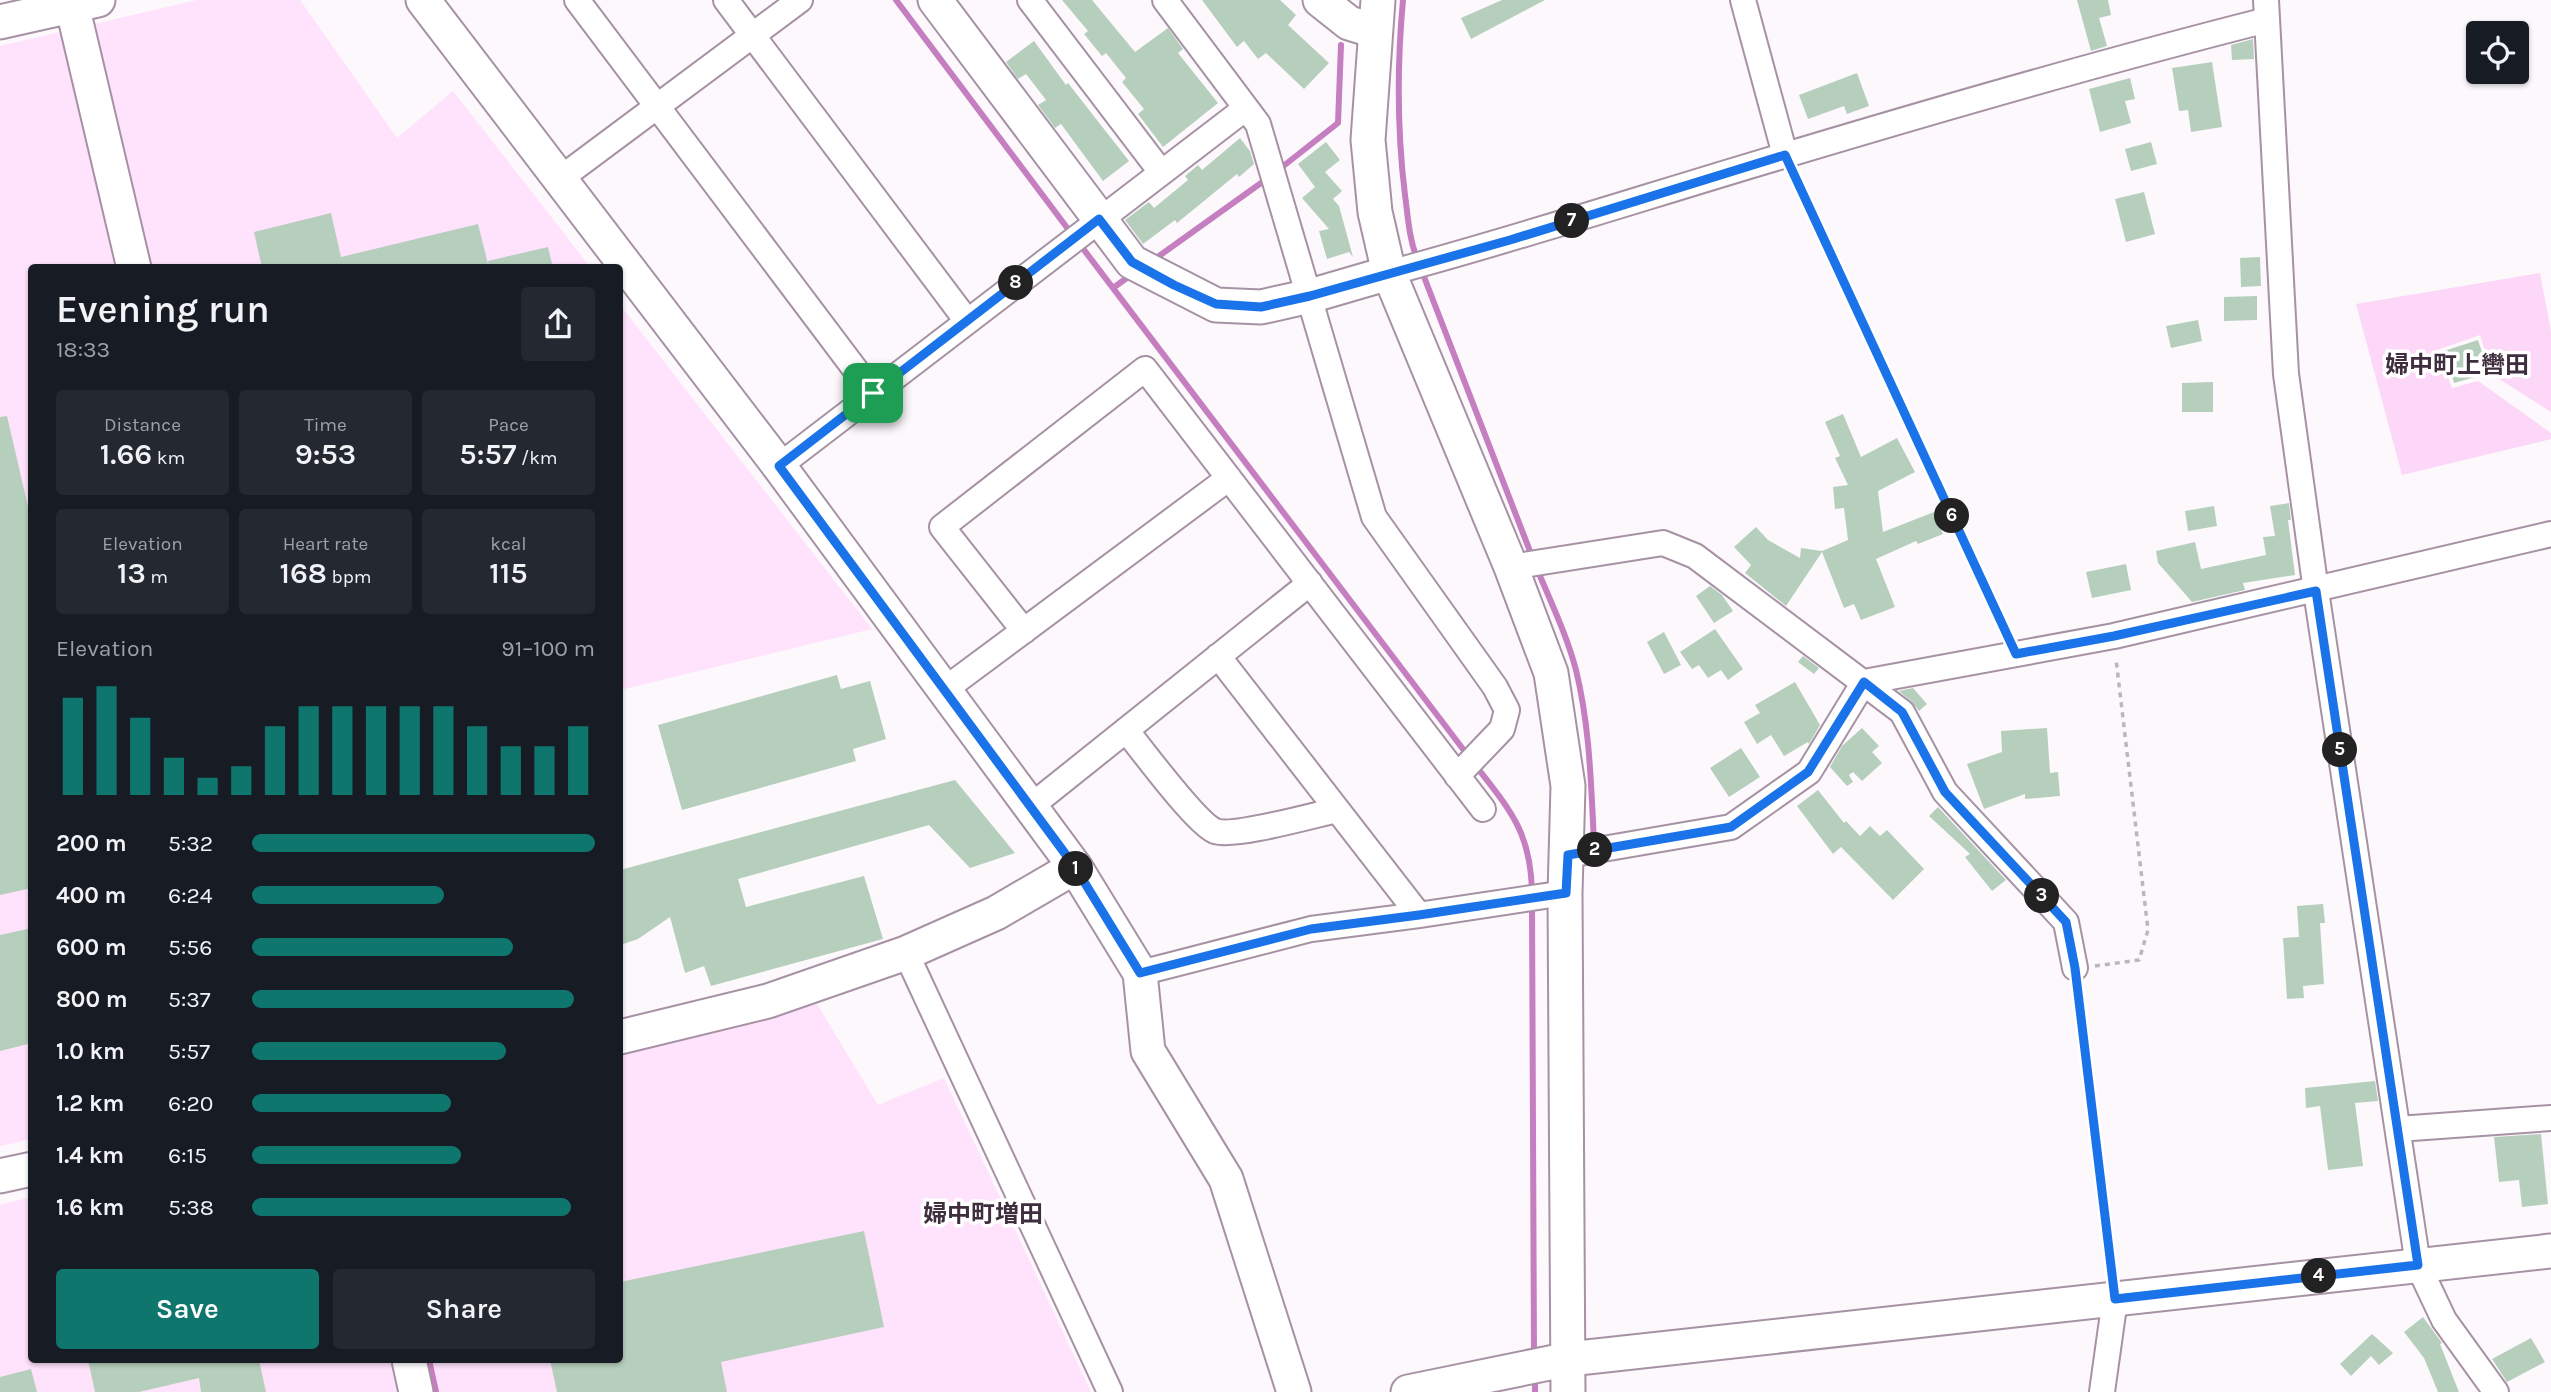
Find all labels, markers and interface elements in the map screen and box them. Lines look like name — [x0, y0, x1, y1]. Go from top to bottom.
map controls — [2466, 21, 2529, 84]
button: locate — [2466, 21, 2529, 84]
pin: 7 — [1554, 204, 1590, 238]
text: 7 — [1567, 209, 1576, 231]
pin: 8 — [998, 266, 1034, 300]
text: 8 — [1009, 271, 1022, 293]
text: Evening run — [56, 287, 270, 332]
button: share — [521, 287, 595, 361]
text: 18:33 — [56, 336, 110, 363]
district label: 婦中町上轡田 — [2385, 351, 2529, 379]
pin — [843, 363, 903, 423]
icon: arrive — [854, 374, 892, 412]
text: Distance — [104, 414, 181, 436]
text: Time — [304, 414, 347, 436]
text: Pace — [488, 414, 529, 436]
text: 1.66 — [100, 436, 152, 472]
text: 9:53 — [295, 436, 356, 472]
text: 5:57 — [459, 436, 516, 472]
text: km — [152, 447, 185, 469]
text: /km — [516, 447, 558, 469]
pin: 6 — [1934, 498, 1969, 534]
text: 6 — [1946, 504, 1957, 526]
text: Elevation — [102, 533, 183, 555]
text: Heart rate — [283, 533, 368, 555]
text: kcal — [490, 533, 527, 555]
text: 13 — [117, 555, 146, 591]
text: 168 — [279, 555, 327, 591]
text: 115 — [489, 555, 528, 591]
text: m — [146, 566, 168, 588]
text: bpm — [327, 566, 372, 588]
text: Elevation — [56, 635, 153, 662]
text: 91–100 m — [501, 635, 595, 662]
pin: 5 — [2322, 732, 2358, 768]
text: 5 — [2334, 738, 2345, 760]
text: 200 m — [56, 830, 127, 857]
text: 5:32 — [168, 830, 213, 857]
pin: 2 — [1578, 832, 1612, 868]
text: 2 — [1589, 838, 1600, 860]
pin: 1 — [1058, 852, 1094, 886]
text: 1 — [1072, 857, 1079, 879]
pin: 3 — [2024, 878, 2060, 914]
text: 400 m — [56, 882, 126, 909]
text: 6:24 — [168, 882, 213, 909]
text: 3 — [2036, 884, 2047, 906]
text: 600 m — [56, 934, 127, 961]
text: 5:56 — [168, 934, 212, 961]
text: 800 m — [56, 986, 128, 1013]
text: 5:37 — [168, 986, 211, 1013]
text: 1.0 km — [56, 1038, 125, 1065]
text: 5:57 — [168, 1038, 210, 1065]
text: 1.2 km — [56, 1090, 124, 1117]
text: 6:20 — [168, 1090, 213, 1117]
text: 1.4 km — [56, 1142, 124, 1169]
text: 6:15 — [168, 1142, 207, 1169]
text: 1.6 km — [56, 1194, 124, 1221]
text: 5:38 — [168, 1194, 214, 1221]
district label: 婦中町増田 — [923, 1200, 1043, 1228]
pin: 4 — [2302, 1258, 2336, 1294]
text: 4 — [2313, 1264, 2324, 1286]
button: Save — [56, 1269, 319, 1349]
button: Share — [333, 1269, 595, 1349]

